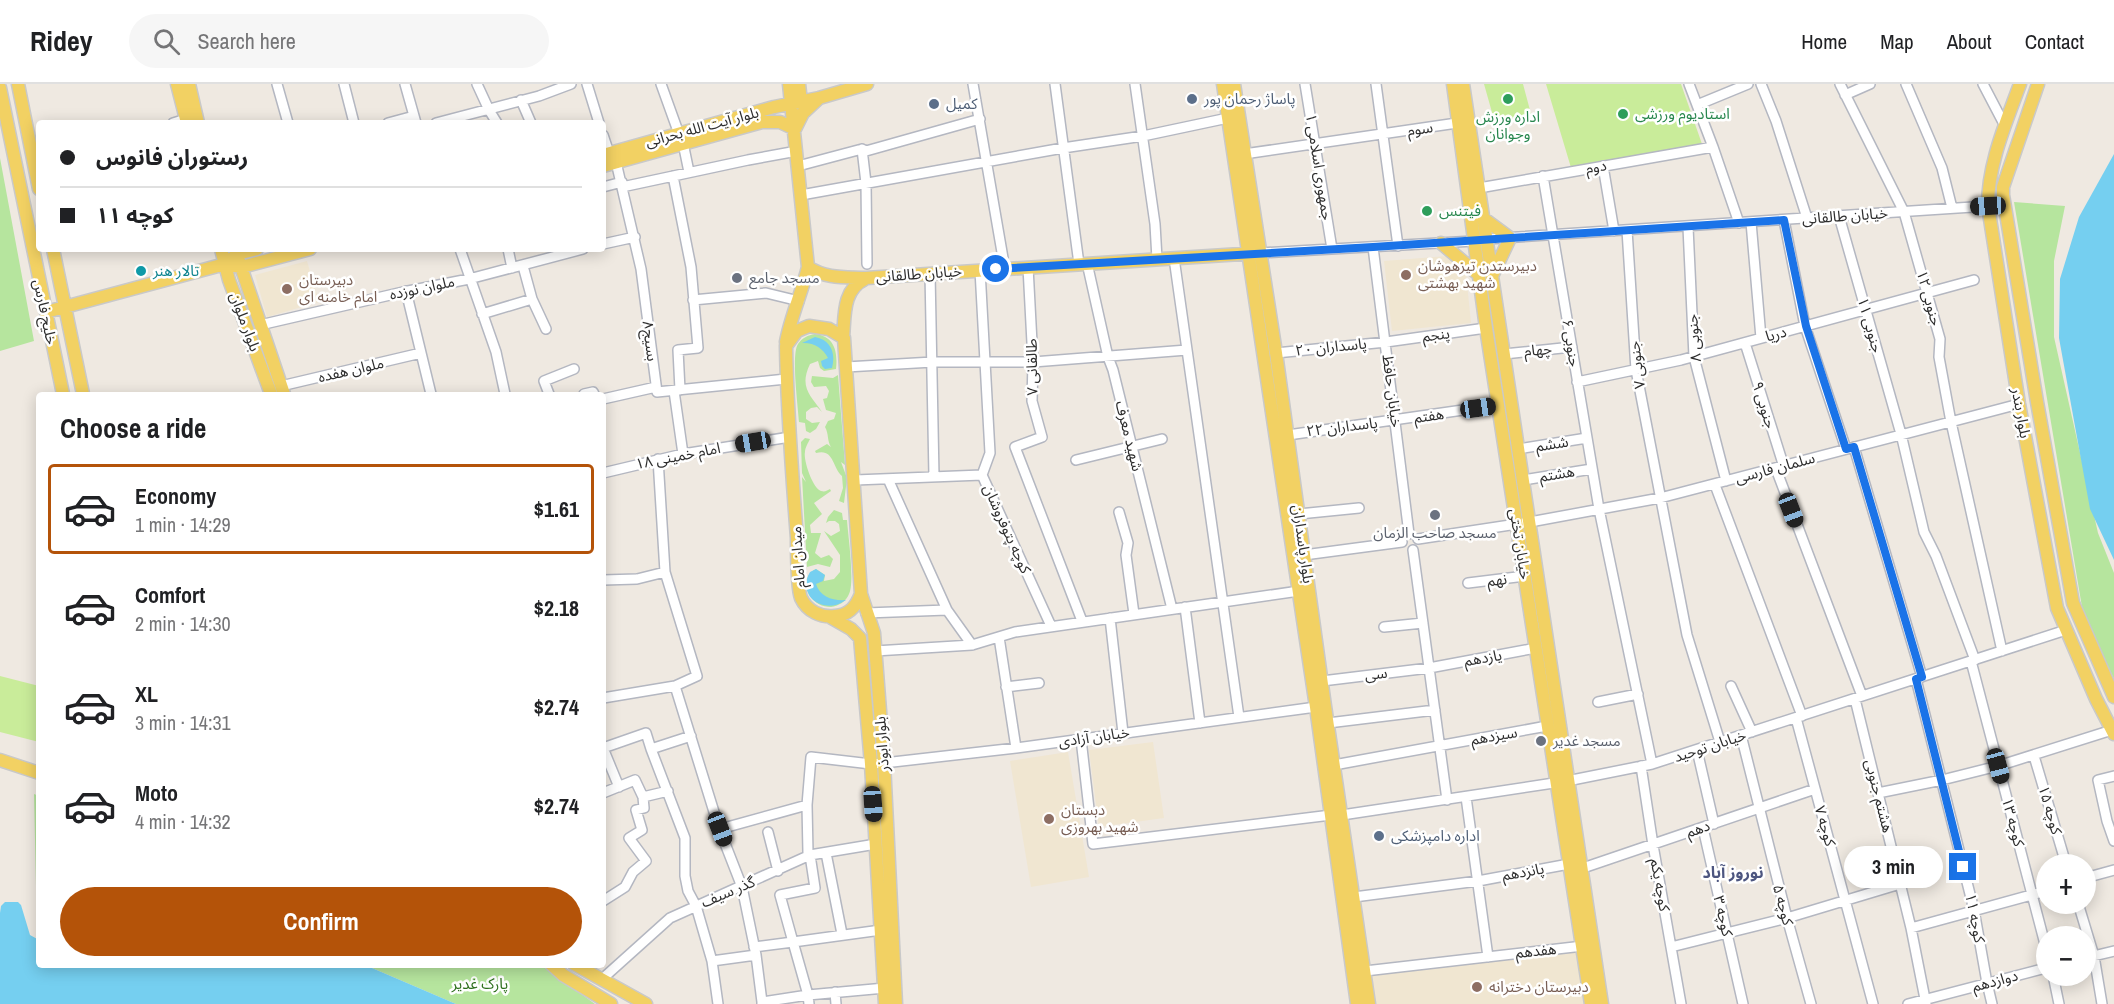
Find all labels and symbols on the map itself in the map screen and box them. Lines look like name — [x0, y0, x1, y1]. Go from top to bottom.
place label: پاساژ رحمان پور — [1203, 88, 1295, 109]
marker: پاساژ رحمان پور — [1185, 92, 1199, 106]
marker: اداره ورزش وجوانان — [1501, 92, 1515, 106]
place label: کمیل — [946, 93, 978, 114]
marker: کمیل — [927, 97, 941, 111]
street label: بلوار آیت الله بحرانی — [643, 101, 761, 152]
place label: استادیوم ورزشی — [1635, 103, 1730, 125]
place label: اداره ورزش وجوانان — [1476, 106, 1540, 144]
marker: استادیوم ورزشی — [1616, 107, 1630, 121]
street label: جمهوری اسلامی ۱ — [1301, 112, 1338, 222]
street label: سوم — [1405, 116, 1435, 142]
street label: دوم — [1584, 154, 1608, 180]
car — [1970, 196, 2006, 216]
place label: فیتنس — [1439, 200, 1481, 221]
street label: خیابان طالقانی — [1801, 202, 1889, 229]
marker: فیتنس — [1420, 204, 1434, 218]
route start — [982, 255, 1009, 282]
place label: دبیرستدن تیزهوشان شهید بهشتی — [1418, 255, 1537, 293]
place label: تالار هنر — [152, 260, 199, 281]
street label: خیابان طالقانی — [875, 260, 963, 287]
marker: تالار هنر — [134, 264, 148, 278]
place label: مسجد جامع — [749, 267, 820, 290]
marker: دبیرستدن تیزهوشان شهید بهشتی — [1399, 268, 1413, 282]
street label: ۱۲ جنوبی — [1912, 268, 1947, 328]
place label: دبیرستان امام خامنه ای — [299, 269, 377, 308]
street label: ملوان نوزده — [387, 270, 456, 305]
marker: مسجد جامع — [730, 271, 744, 285]
street label: خلیج فارس — [26, 277, 63, 347]
marker: دبیرستان امام خامنه ای — [280, 282, 294, 296]
street label: بلوار ملوان — [225, 289, 266, 354]
street label: ۱۱ جنوبی — [1853, 295, 1888, 355]
street label: ۸ جنوبی — [1681, 313, 1706, 363]
street label: ۶ جنوبی — [1557, 317, 1586, 369]
street label: بسیج۸ — [636, 319, 663, 363]
street label: دریا — [1763, 321, 1789, 346]
street label: پنجم — [1421, 322, 1451, 348]
street label: پاسداران ۲۰ — [1294, 332, 1368, 361]
street label: طالقانی ۷ — [1021, 338, 1042, 396]
street label: چهام — [1523, 338, 1553, 362]
street label: ۷ جنوبی — [1623, 340, 1650, 390]
street label: ملوان هفده — [316, 352, 386, 387]
street label: خیابان حافظ — [1378, 353, 1407, 429]
street label: ۹ جنوبی — [1747, 379, 1782, 431]
street label: بلوار بندر — [2007, 385, 2036, 440]
car — [1459, 397, 1497, 419]
street label: شهید معرف — [1111, 398, 1148, 474]
street label: هفتم — [1413, 403, 1445, 429]
street label: پاسداران ۲۲ — [1305, 412, 1379, 441]
car — [734, 430, 772, 454]
street label: ششم — [1534, 431, 1570, 457]
street label: امام خمینی ۱۸ — [634, 437, 722, 475]
street label: سلمان فارسی — [1733, 447, 1817, 488]
street label: هشتم — [1538, 460, 1576, 488]
street label: کوچه پتوفروشان — [978, 481, 1037, 578]
car — [1776, 490, 1806, 530]
street label: بلوار پاسداران — [1287, 503, 1319, 585]
street label: خیابان تختی — [1505, 507, 1536, 581]
marker: مسجد صاحب الزمان — [1428, 508, 1442, 522]
place label: مسجد صاحب الزمان — [1373, 522, 1497, 543]
street label: میدان امام — [785, 525, 811, 589]
street label: نهم — [1486, 568, 1508, 592]
street label: یازدهم — [1462, 644, 1504, 672]
street label: سی — [1363, 662, 1389, 685]
street label: بلوار ابوذر — [869, 716, 894, 773]
street label: خیابان آزادی — [1057, 721, 1131, 752]
street label: سیزدهم — [1469, 721, 1519, 751]
street label: خیابان توحید — [1671, 724, 1749, 767]
place label: مسجد غدیر — [1552, 730, 1621, 751]
marker: مسجد غدیر — [1534, 734, 1548, 748]
car — [1985, 746, 2011, 786]
street label: هشتم جنوبی — [1859, 757, 1899, 835]
street label: کوچه ۱۵ — [2033, 783, 2068, 838]
car — [863, 785, 883, 823]
street label: کوچه ۱۳ — [1997, 795, 2030, 850]
place label: دبستان شهید بهروزی — [1061, 799, 1139, 837]
street label: کوچه ۷ — [1810, 803, 1842, 849]
car — [705, 809, 735, 849]
marker: دبستان شهید بهروزی — [1042, 812, 1056, 826]
street label: دهم — [1683, 815, 1713, 843]
place label: اداره دامپزشکی — [1391, 825, 1480, 846]
marker: اداره دامپزشکی — [1372, 829, 1386, 843]
callout: 3 min — [1843, 846, 1942, 888]
route end — [1949, 853, 1976, 880]
street label: پانزدهم — [1500, 857, 1546, 887]
street label: کوچه یکم — [1645, 857, 1676, 914]
district label: نوروز آباد — [1703, 861, 1763, 883]
street label: گذر سیف — [698, 870, 759, 912]
street label: کوچه ۵ — [1768, 882, 1799, 928]
street label: کوچه ۱۱ — [1960, 891, 1991, 945]
street label: کوچه ۳ — [1709, 893, 1739, 939]
street label: هفدهم — [1514, 938, 1558, 964]
street label: دوازدهم — [1970, 964, 2020, 998]
park label: پارک غدیر — [451, 973, 508, 994]
place label: دبیرستان دخترانه — [1489, 976, 1589, 997]
marker: دبیرستان دخترانه — [1470, 980, 1484, 994]

